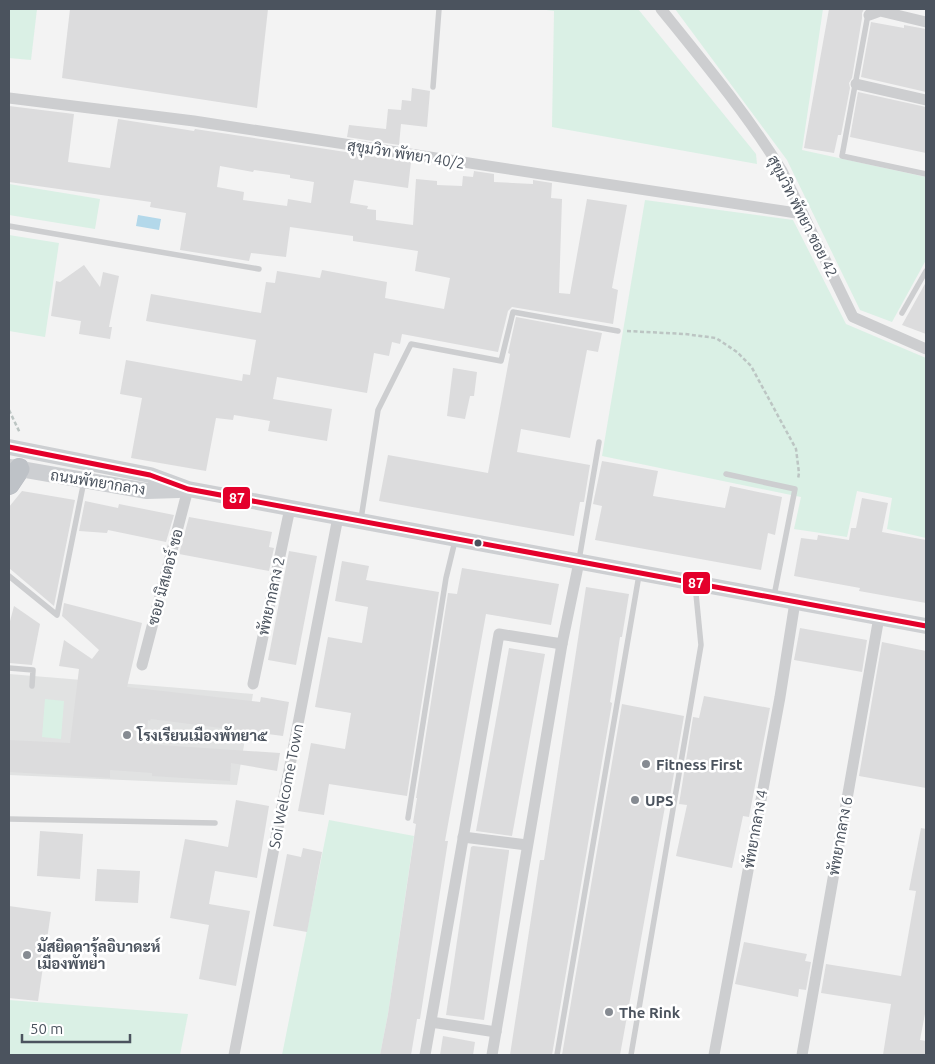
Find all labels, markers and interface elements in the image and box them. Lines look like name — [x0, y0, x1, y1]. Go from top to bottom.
street label: สุขุมวิท พัทยา 40/2 — [346, 136, 466, 175]
street label: สุขุมวิท พัทยา ซอย 42 — [762, 152, 841, 281]
street label: ถนนพัทยากลาง — [49, 466, 147, 498]
line badge: 87 — [222, 486, 251, 510]
text: 87 — [229, 490, 245, 506]
street label: ซอย มิสเตอร์ ชอ — [143, 527, 186, 627]
unlabelled marker — [473, 538, 483, 548]
street label: พัทยากลาง 2 — [254, 555, 288, 637]
line badge: 87 — [682, 571, 711, 595]
text: 87 — [688, 575, 704, 591]
street label: Soi Welcome Town — [266, 722, 306, 850]
place label: โรงเรียนเมืองพัทยา๕ — [136, 725, 268, 744]
marker: โรงเรียนเมืองพัทยา๕ — [121, 729, 133, 741]
place label: Fitness First — [656, 756, 743, 773]
marker: Fitness First — [640, 758, 652, 770]
street label: พัทยากลาง 4 — [740, 788, 770, 870]
place label: UPS — [645, 792, 674, 809]
marker: UPS — [629, 794, 641, 806]
street label: พัทยากลาง 6 — [825, 795, 855, 877]
place label: มัสยิดดารุ้ลอิบาดะห์ เมืองพัทยา — [37, 937, 161, 972]
marker: มัสยิดดารุ้ลอิบาดะห์ เมืองพัทยา — [21, 949, 33, 961]
place label: The Rink — [619, 1004, 681, 1021]
marker: The Rink — [603, 1006, 615, 1018]
scale bar — [22, 1012, 130, 1044]
text: 50 m — [30, 1020, 63, 1037]

